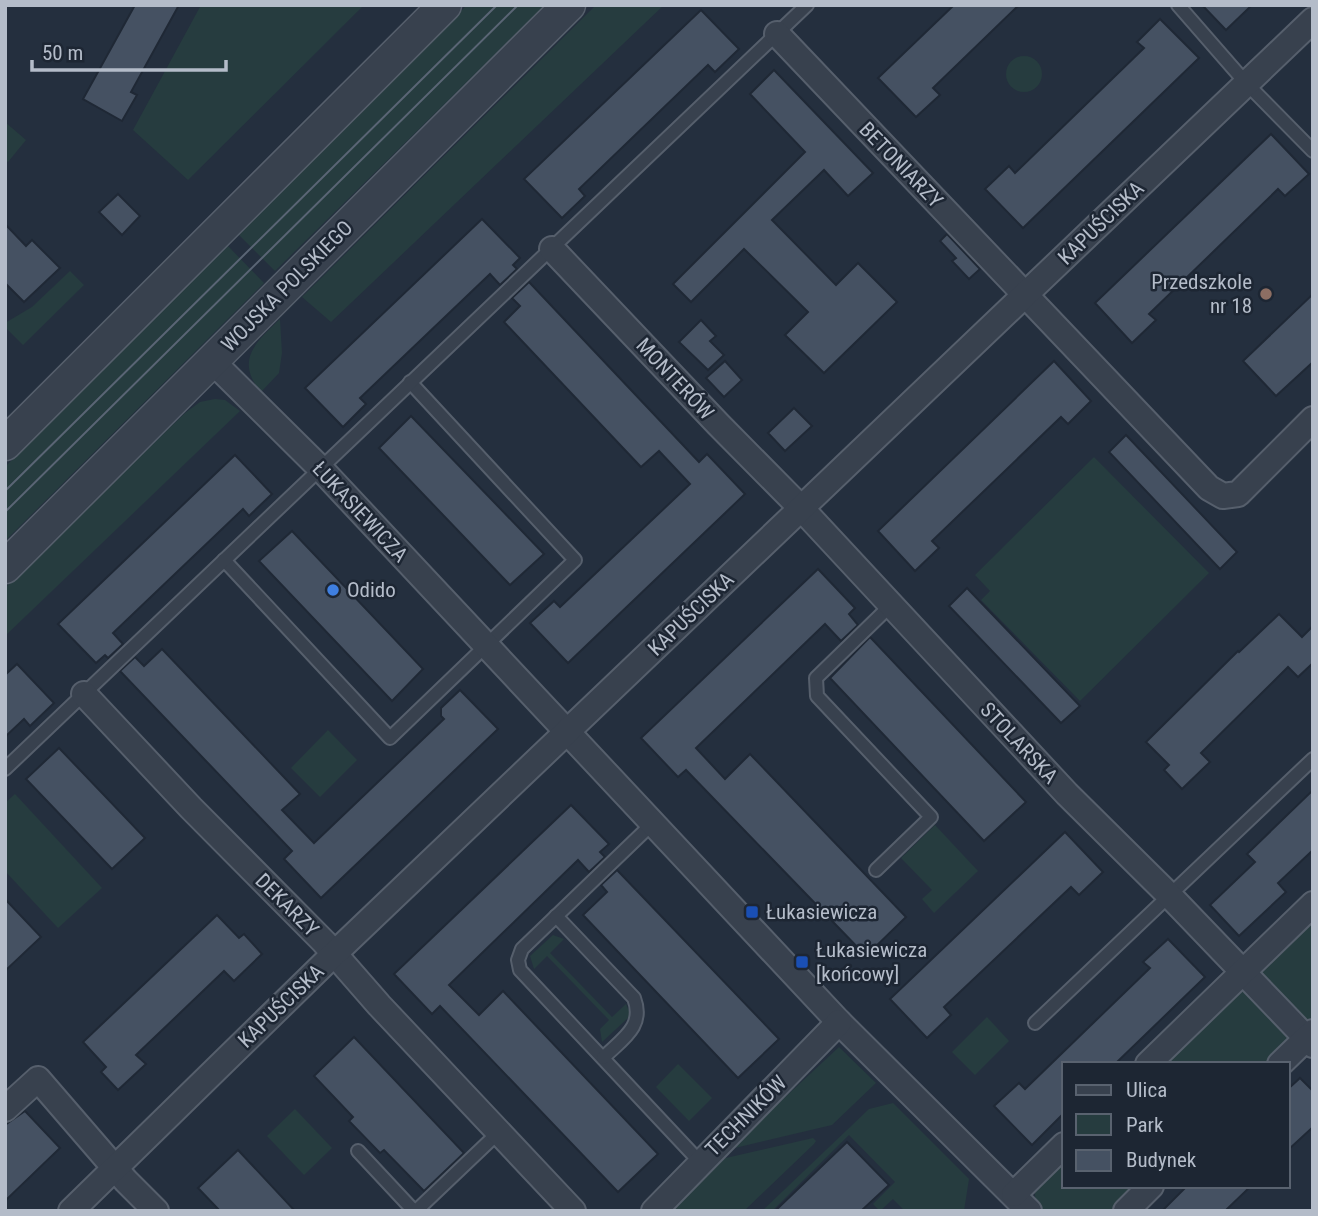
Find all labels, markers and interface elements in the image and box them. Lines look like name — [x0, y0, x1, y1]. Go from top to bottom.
scale bar — [32, 28, 226, 72]
text: 50 m — [42, 41, 83, 65]
street label: BETONIARZY — [854, 117, 948, 213]
street label: KAPUŚCISKA — [1053, 176, 1149, 270]
street label: WOJSKA POLSKIEGO — [217, 216, 357, 356]
place label: Przedszkole nr 18 — [1151, 270, 1252, 318]
marker: Przedszkole nr 18 — [1258, 286, 1274, 302]
street label: MONTERÓW — [631, 333, 719, 425]
street label: ŁUKASIEWICZA — [307, 457, 413, 567]
street label: KAPUŚCISKA — [643, 567, 739, 661]
place label: Odido — [347, 578, 396, 602]
marker: Odido — [325, 582, 341, 598]
street label: STOLARSKA — [975, 697, 1063, 789]
street label: DEKARZY — [251, 869, 323, 941]
place label: Łukasiewicza — [766, 900, 877, 924]
marker: Łukasiewicza — [744, 904, 760, 920]
place label: Łukasiewicza [końcowy] — [816, 938, 927, 986]
marker: Łukasiewicza [końcowy] — [794, 954, 810, 970]
street label: KAPUŚCISKA — [233, 959, 329, 1053]
legend — [1062, 1062, 1290, 1188]
street label: TECHNIKÓW — [701, 1071, 791, 1161]
text: Ulica — [1126, 1078, 1167, 1102]
text: Park — [1126, 1113, 1164, 1137]
text: Budynek — [1126, 1148, 1197, 1172]

